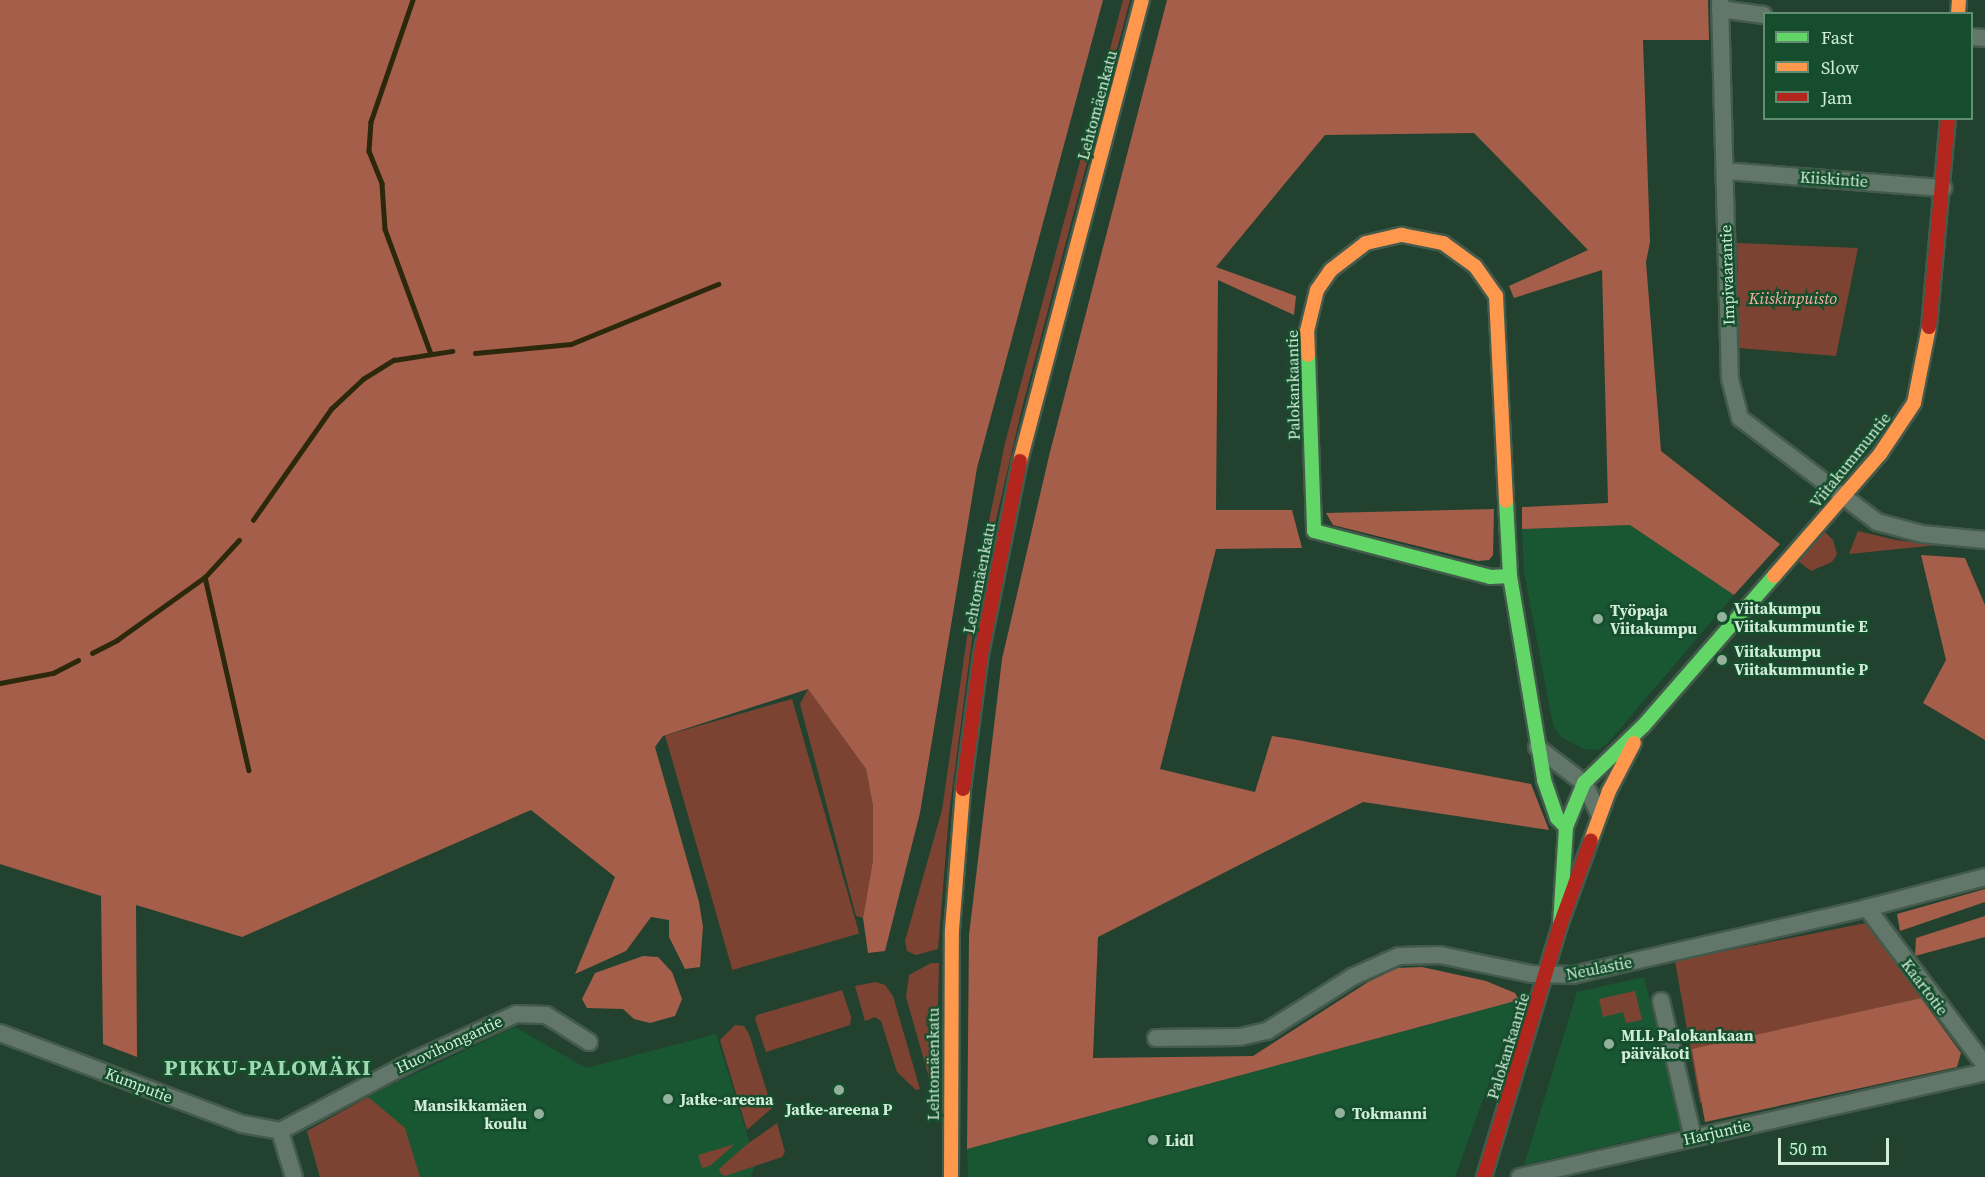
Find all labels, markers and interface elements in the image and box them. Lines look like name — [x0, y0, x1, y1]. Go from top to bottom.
legend — [1763, 12, 1973, 120]
text: Fast — [1821, 25, 1854, 50]
street label: Lehtomäenkatu — [1073, 48, 1121, 162]
text: Slow — [1821, 55, 1859, 80]
text: Jam — [1821, 85, 1853, 110]
street label: Kiiskintie — [1799, 167, 1869, 191]
street label: Impivaarantie — [1716, 224, 1738, 326]
park label: Kiiskinpuisto — [1749, 288, 1837, 308]
street label: Palokankaantie — [1282, 330, 1304, 440]
street label: Viitakummuntie — [1806, 408, 1894, 512]
street label: Lehtomäenkatu — [959, 521, 999, 635]
place label: Viitakumpu Viitakummuntie E — [1734, 598, 1868, 636]
place label: Työpaja Viitakumpu — [1610, 600, 1697, 638]
marker: Viitakumpu Viitakummuntie E — [1715, 610, 1729, 624]
marker: Työpaja Viitakumpu — [1591, 612, 1605, 626]
place label: Viitakumpu Viitakummuntie P — [1734, 641, 1868, 679]
marker: Viitakumpu Viitakummuntie P — [1715, 653, 1729, 667]
street label: Neulastie — [1564, 952, 1634, 984]
street label: Kaartotie — [1898, 955, 1952, 1019]
street label: Palokankaantie — [1483, 991, 1533, 1101]
street label: Lehtomäenkatu — [923, 1008, 943, 1120]
street label: Huovihongantie — [393, 1011, 505, 1077]
place label: MLL Palokankaan päiväkoti — [1621, 1025, 1754, 1063]
marker: MLL Palokankaan päiväkoti — [1602, 1037, 1616, 1051]
district label: PIKKU-PALOMÄKI — [164, 1055, 372, 1081]
street label: Kumputie — [103, 1063, 175, 1107]
marker: Jatke-areena P — [832, 1083, 846, 1097]
place label: Jatke-areena — [680, 1089, 774, 1109]
marker: Jatke-areena — [661, 1092, 675, 1106]
place label: Mansikkamäen koulu — [414, 1095, 527, 1133]
place label: Jatke-areena P — [786, 1099, 892, 1119]
place label: Tokmanni — [1352, 1103, 1427, 1123]
marker: Tokmanni — [1333, 1106, 1347, 1120]
marker: Mansikkamäen koulu — [532, 1107, 546, 1121]
street label: Harjuntie — [1681, 1115, 1753, 1149]
scale bar — [1781, 1126, 1892, 1164]
place label: Lidl — [1165, 1130, 1194, 1150]
marker: Lidl — [1146, 1133, 1160, 1147]
text: 50 m — [1789, 1136, 1827, 1161]

